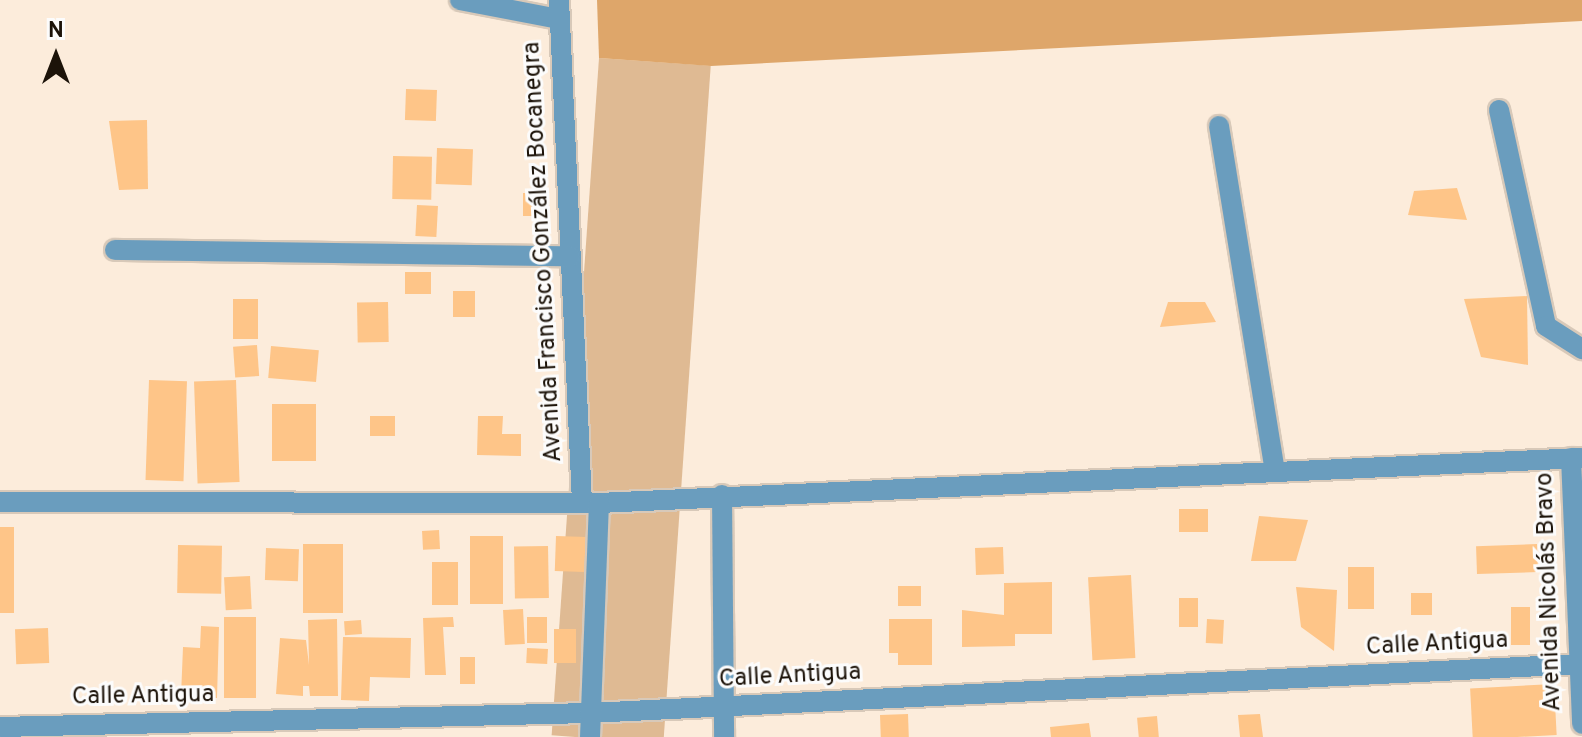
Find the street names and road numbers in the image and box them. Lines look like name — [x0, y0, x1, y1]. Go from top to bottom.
street label: Avenida Francisco González Bocanegra — [519, 41, 569, 463]
street label: Avenida Nicolás Bravo — [1531, 472, 1569, 712]
street label: Calle Antigua — [1365, 627, 1509, 663]
street label: Calle Antigua — [718, 659, 862, 695]
street label: Calle Antigua — [71, 681, 215, 713]

